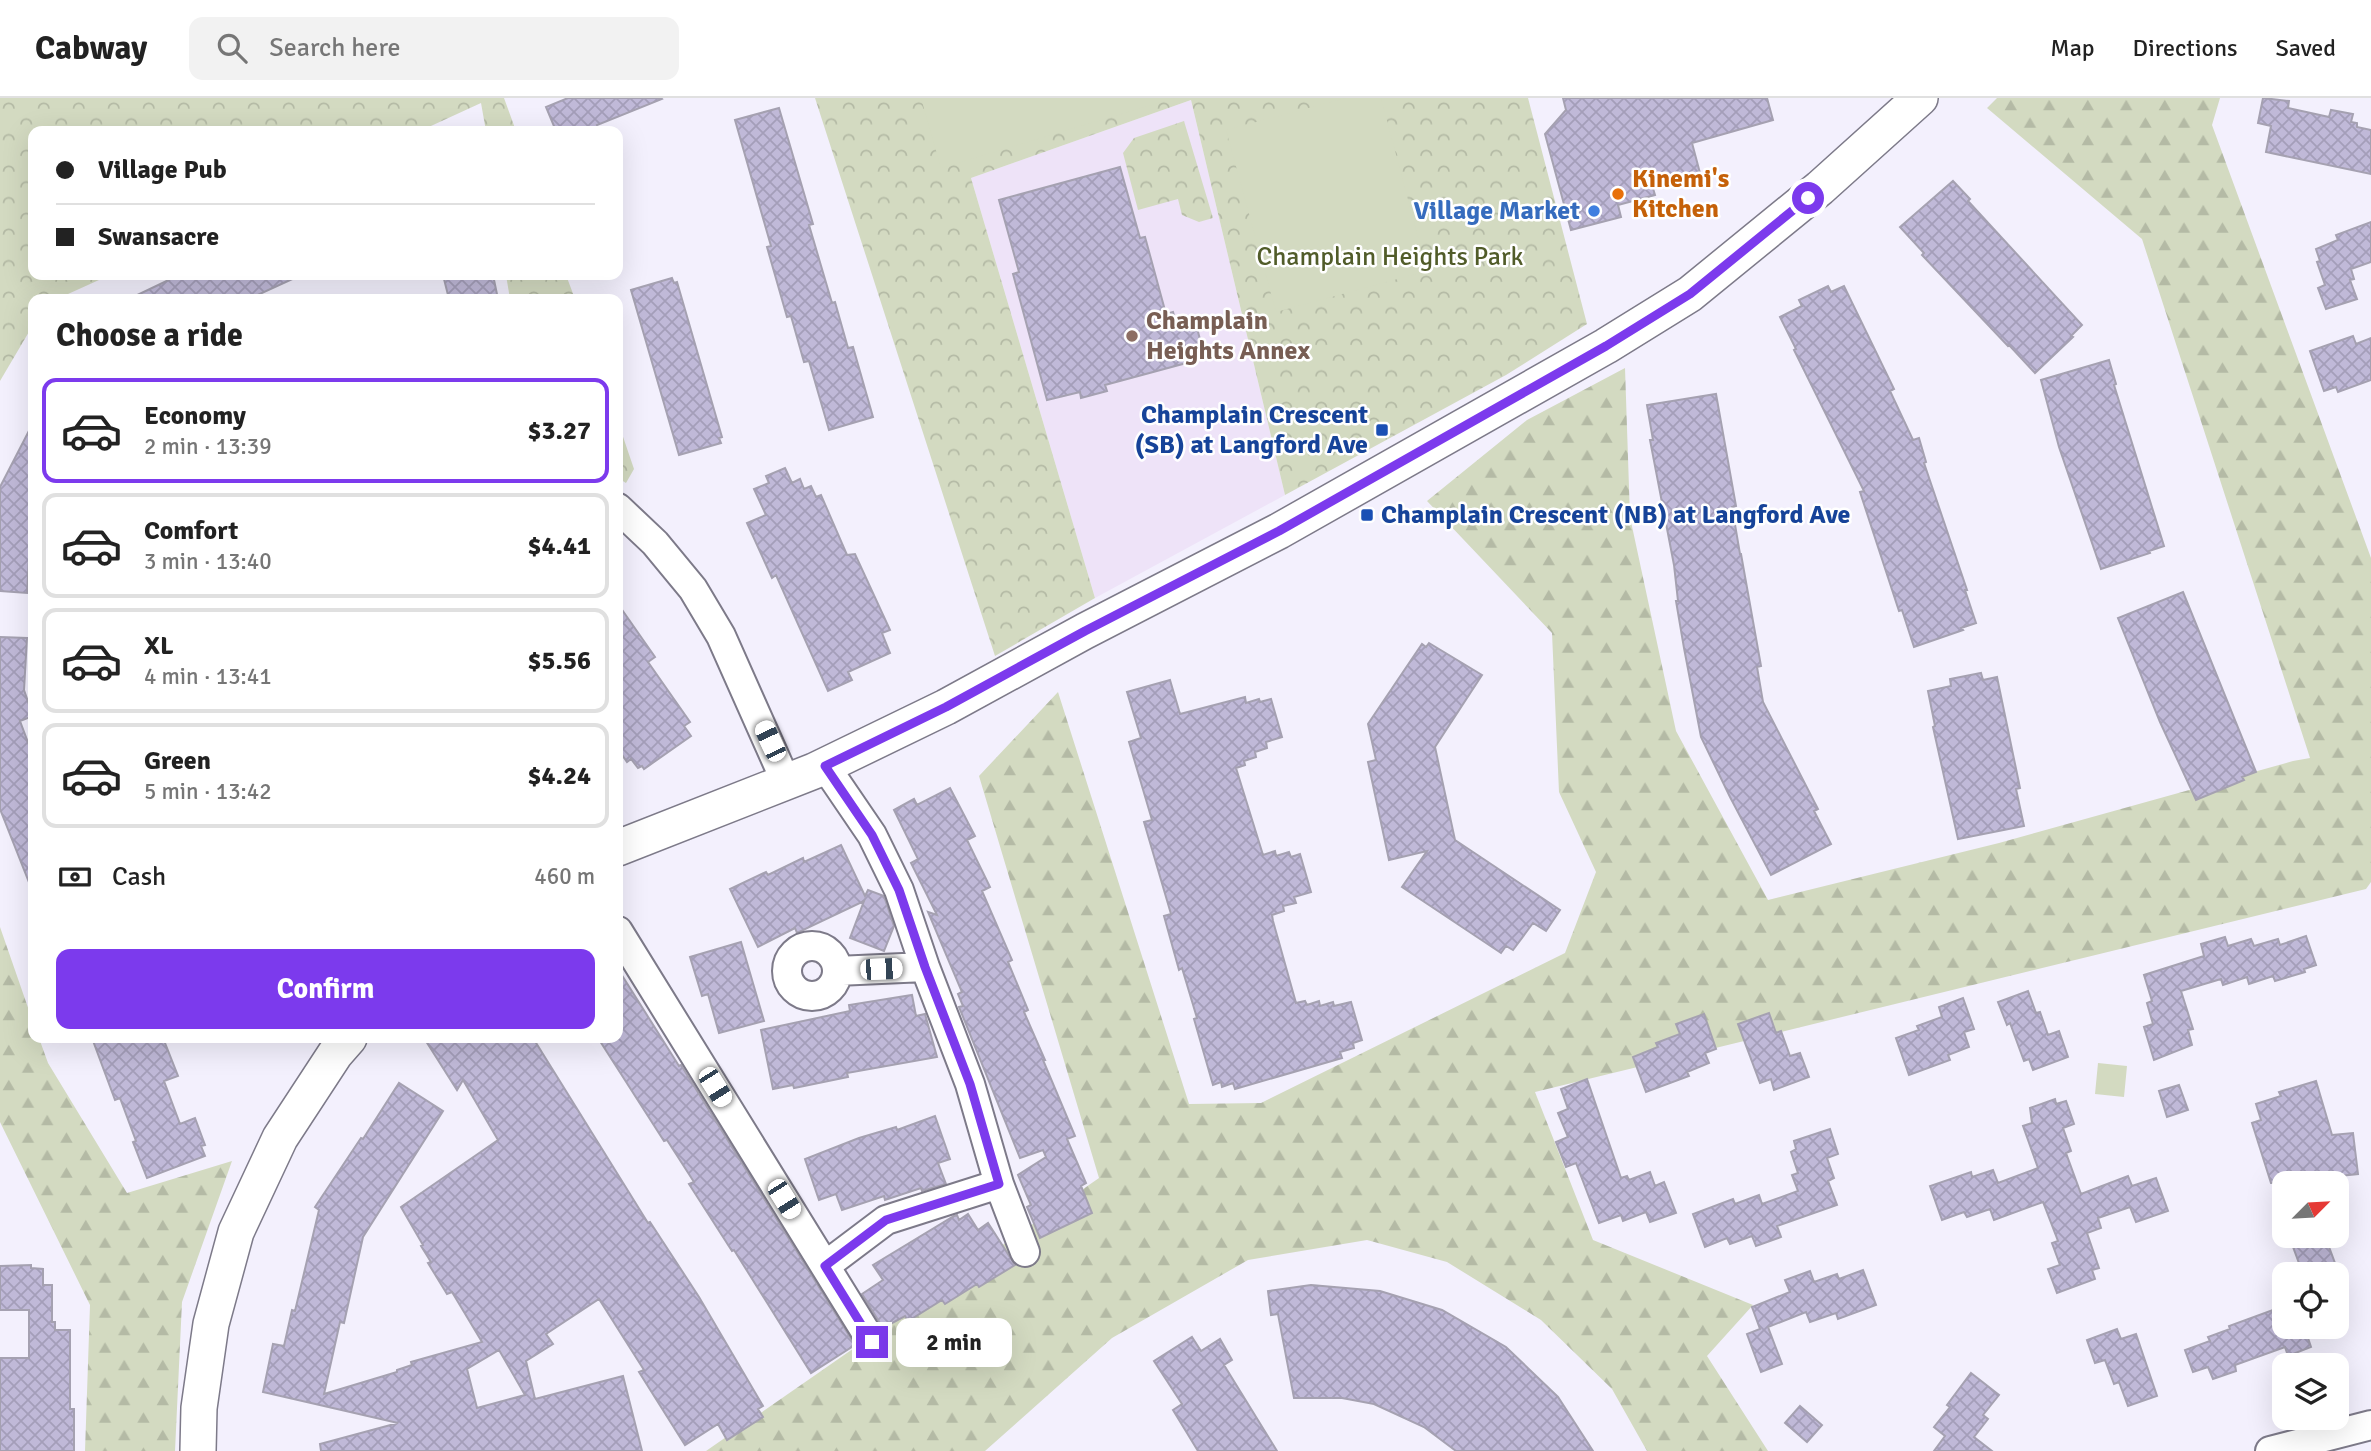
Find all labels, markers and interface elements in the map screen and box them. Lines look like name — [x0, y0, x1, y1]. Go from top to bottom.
search box — [189, 17, 679, 80]
text: Cabway — [35, 28, 147, 69]
icon: search — [213, 29, 251, 67]
text: Search here — [269, 32, 400, 64]
text: Map — [2050, 33, 2095, 63]
text: Directions — [2133, 33, 2238, 63]
text: Saved — [2276, 33, 2336, 63]
text: Village Pub — [98, 154, 227, 186]
place label: Kinemi's Kitchen — [1632, 163, 1729, 225]
route start — [1792, 182, 1824, 214]
marker: Kinemi's Kitchen — [1610, 186, 1626, 202]
place label: Village Market — [1413, 195, 1580, 227]
marker: Village Market — [1586, 203, 1602, 219]
text: Swansacre — [98, 221, 219, 253]
park label: Champlain Heights Park — [1256, 241, 1524, 273]
place label: Champlain Heights Annex — [1146, 305, 1310, 367]
text: Choose a ride — [56, 316, 243, 355]
marker: Champlain Heights Annex — [1124, 328, 1140, 344]
icon: car — [60, 399, 123, 462]
place label: Champlain Crescent (SB) at Langford Ave — [1135, 399, 1368, 461]
text: Economy — [144, 400, 246, 432]
text: $3.27 — [527, 415, 591, 447]
marker: Champlain Crescent (SB) at Langford Ave — [1374, 422, 1390, 438]
text: 2 min · 13:39 — [144, 432, 272, 461]
place label: Champlain Crescent (NB) at Langford Ave — [1381, 499, 1851, 531]
marker: Champlain Crescent (NB) at Langford Ave — [1359, 507, 1375, 523]
icon: car — [60, 514, 123, 577]
text: Comfort — [144, 515, 238, 547]
text: $4.41 — [527, 530, 591, 562]
text: 3 min · 13:40 — [144, 547, 272, 576]
icon: car — [60, 629, 123, 692]
text: XL — [144, 630, 174, 662]
text: $5.56 — [527, 645, 591, 677]
text: 4 min · 13:41 — [144, 662, 272, 691]
car — [752, 718, 789, 764]
icon: car — [60, 744, 123, 807]
text: Green — [144, 745, 211, 777]
text: $4.24 — [527, 760, 591, 792]
text: 5 min · 13:42 — [144, 777, 272, 806]
icon: cash — [56, 858, 94, 896]
text: Cash — [112, 861, 166, 893]
text: 460 m — [534, 862, 595, 891]
button: Confirm — [56, 949, 595, 1029]
car — [860, 958, 903, 980]
car — [695, 1064, 736, 1110]
north arrow — [2272, 1171, 2348, 1248]
map controls — [2272, 1171, 2349, 1430]
car — [764, 1176, 805, 1222]
button: locate — [2272, 1262, 2349, 1339]
callout: 2 min — [896, 1318, 1012, 1366]
route end — [856, 1326, 888, 1358]
text: 2 min — [926, 1328, 982, 1357]
button: layers — [2272, 1353, 2349, 1430]

